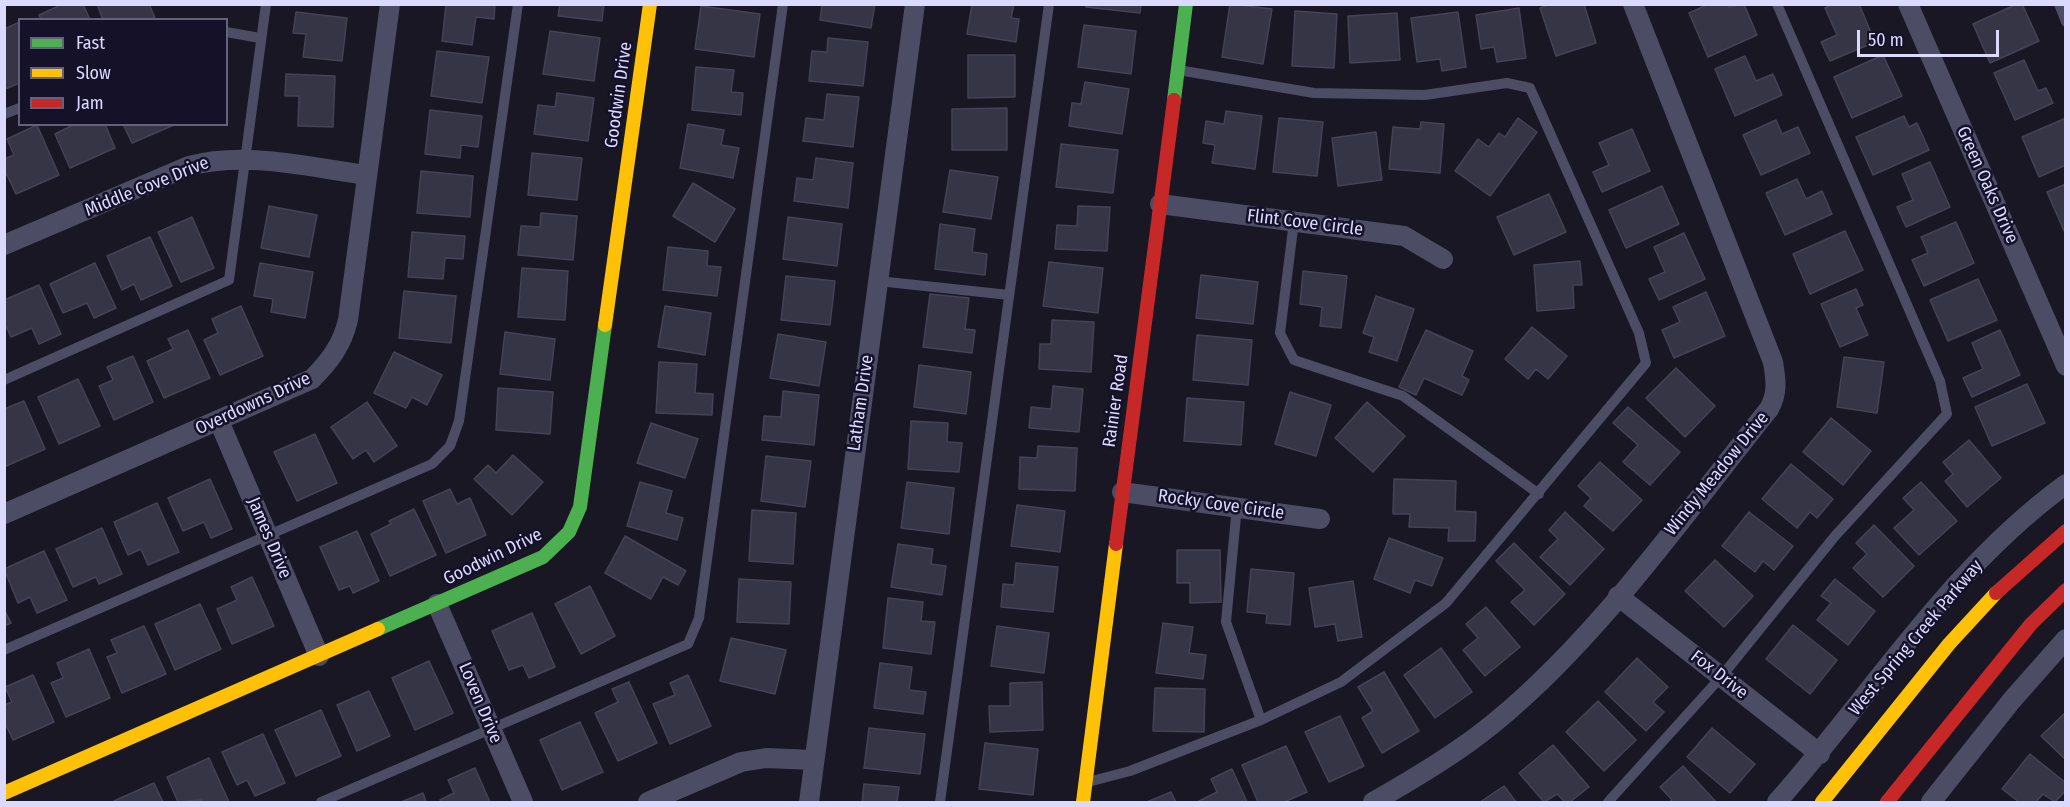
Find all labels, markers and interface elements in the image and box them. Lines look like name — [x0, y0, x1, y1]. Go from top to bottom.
legend — [18, 18, 228, 126]
scale bar — [1860, 18, 2002, 56]
text: 50 m — [1868, 29, 1904, 51]
text: Fast — [76, 32, 105, 54]
street label: Goodwin Drive — [601, 40, 637, 150]
text: Slow — [76, 62, 111, 84]
text: Jam — [76, 92, 104, 114]
street label: Green Oaks Drive — [1952, 123, 2022, 247]
street label: Middle Cove Drive — [82, 152, 212, 222]
street label: Flint Cove Circle — [1246, 205, 1364, 241]
street label: Latham Drive — [844, 353, 878, 453]
street label: Rainier Road — [1099, 353, 1133, 449]
street label: Overdowns Drive — [192, 368, 314, 440]
street label: Windy Meadow Drive — [1660, 408, 1774, 540]
street label: Rocky Cove Circle — [1156, 485, 1286, 525]
street label: James Drive — [242, 494, 296, 582]
street label: Goodwin Drive — [440, 524, 546, 590]
street label: West Spring Creek Parkway — [1845, 556, 1987, 720]
street label: Fox Drive — [1686, 646, 1752, 704]
street label: Loven Drive — [453, 659, 507, 747]

